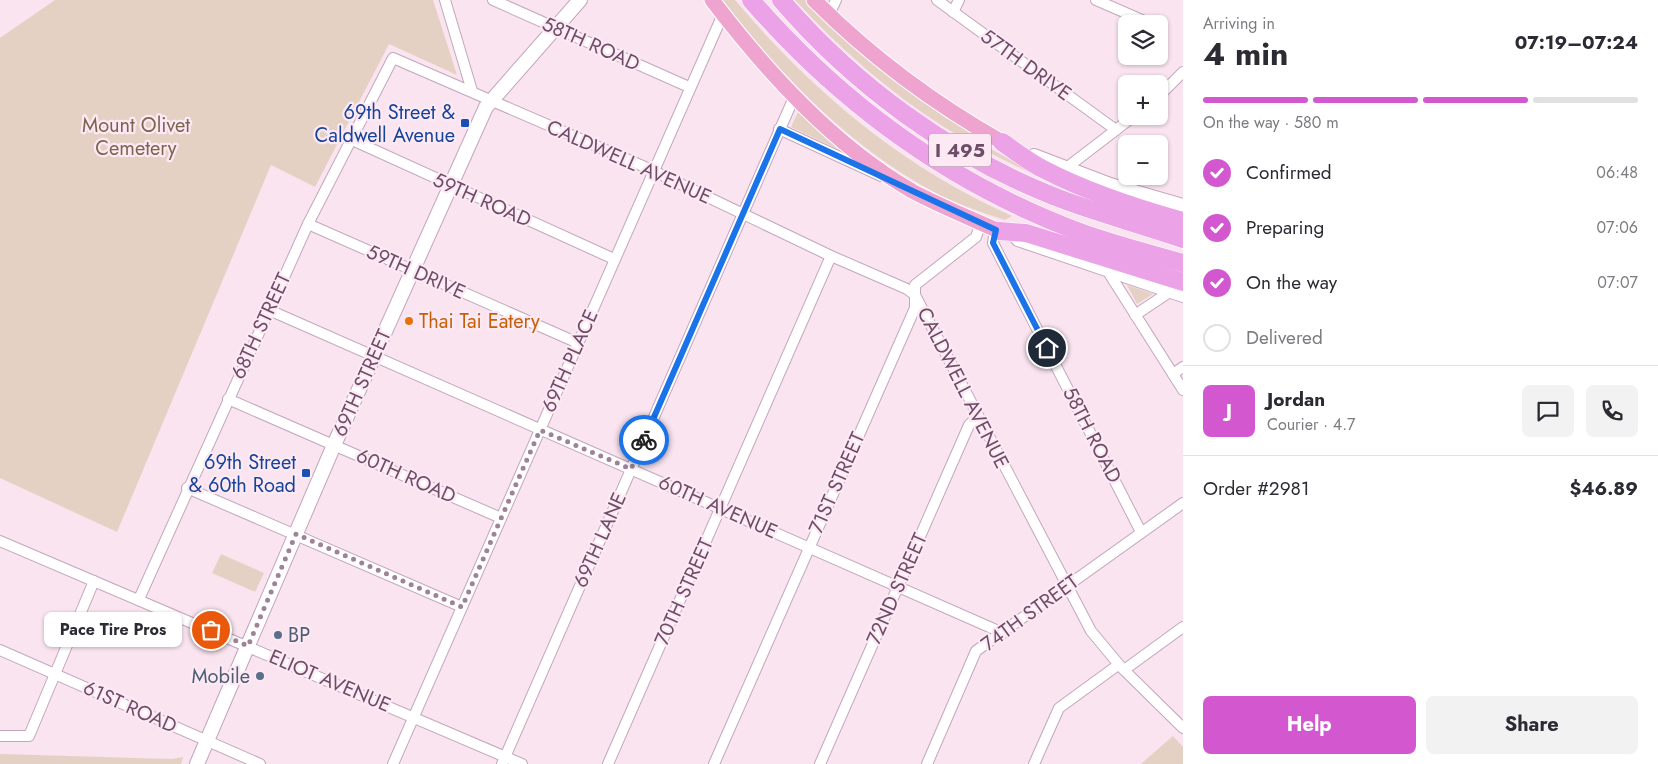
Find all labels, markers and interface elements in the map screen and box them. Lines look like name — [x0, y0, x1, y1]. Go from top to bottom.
street label: 58TH ROAD — [537, 10, 645, 78]
text: Arriving in — [1203, 12, 1275, 35]
map controls — [1118, 15, 1168, 185]
button: layers — [1118, 15, 1168, 65]
street label: 57TH DRIVE — [975, 22, 1077, 108]
text: 07:19–07:24 — [1515, 29, 1638, 56]
text: 4 min — [1203, 31, 1288, 77]
button: + — [1118, 75, 1168, 125]
place label: 69th Street & Caldwell Avenue — [315, 98, 455, 150]
park label: Mount Olivet Cemetery — [82, 111, 190, 163]
text: On the way · 580 m — [1203, 111, 1339, 134]
street label: CALDWELL AVENUE — [542, 113, 716, 211]
marker: 69th Street & Caldwell Avenue — [459, 117, 471, 129]
road number: I 495 — [929, 134, 991, 166]
button: − — [1118, 135, 1168, 185]
icon: check — [1203, 159, 1231, 187]
text: Confirmed — [1246, 159, 1332, 186]
text: 06:48 — [1596, 161, 1638, 184]
street label: 59TH ROAD — [428, 165, 536, 235]
icon: check — [1203, 214, 1231, 242]
text: Preparing — [1246, 214, 1324, 241]
text: 07:06 — [1596, 216, 1638, 239]
street label: 59TH DRIVE — [362, 237, 470, 307]
street label: 68TH STREET — [224, 267, 299, 384]
icon: check — [1203, 269, 1231, 297]
text: On the way — [1246, 269, 1337, 296]
text: 07:07 — [1597, 271, 1638, 294]
street label: CALDWELL AVENUE — [910, 302, 1016, 474]
street label: 69TH PLACE — [534, 305, 606, 417]
place label: Thai Tai Eatery — [419, 307, 540, 336]
marker: Thai Tai Eatery — [403, 315, 415, 327]
street label: 69TH STREET — [325, 324, 399, 441]
text: Delivered — [1246, 324, 1323, 351]
pin — [1026, 327, 1068, 369]
icon: home — [1033, 334, 1061, 362]
street label: 58TH ROAD — [1055, 382, 1129, 488]
button: chat — [1522, 385, 1574, 437]
button: phone — [1586, 385, 1638, 437]
text: Jordan — [1267, 386, 1325, 413]
text: J — [1226, 397, 1232, 424]
text: Courier · 4.7 — [1267, 413, 1355, 436]
courier — [619, 415, 669, 465]
icon: bike — [630, 426, 658, 454]
street label: 71ST STREET — [802, 427, 873, 538]
street label: 60TH ROAD — [352, 441, 460, 511]
place label: 69th Street & 60th Road — [189, 448, 296, 500]
marker: 69th Street & 60th Road — [300, 467, 312, 479]
street label: 60TH AVENUE — [654, 468, 782, 546]
text: Order #2981 — [1203, 475, 1310, 502]
text: $46.89 — [1569, 475, 1638, 502]
street label: 69TH LANE — [566, 488, 634, 592]
street label: 72ND STREET — [859, 528, 935, 650]
street label: 70TH STREET — [647, 533, 721, 650]
street label: 74TH STREET — [975, 567, 1085, 658]
pin — [190, 609, 232, 651]
callout: Pace Tire Pros — [44, 612, 181, 648]
icon: bag — [197, 616, 225, 644]
text: Pace Tire Pros — [60, 618, 166, 641]
place label: BP — [288, 621, 310, 650]
marker: BP — [272, 629, 284, 641]
street label: ELIOT AVENUE — [265, 642, 395, 720]
place label: Mobile — [191, 662, 250, 691]
marker: Mobile — [254, 670, 266, 682]
street label: 61ST ROAD — [78, 673, 182, 741]
button: Help — [1203, 696, 1416, 754]
button: Share — [1426, 696, 1638, 754]

